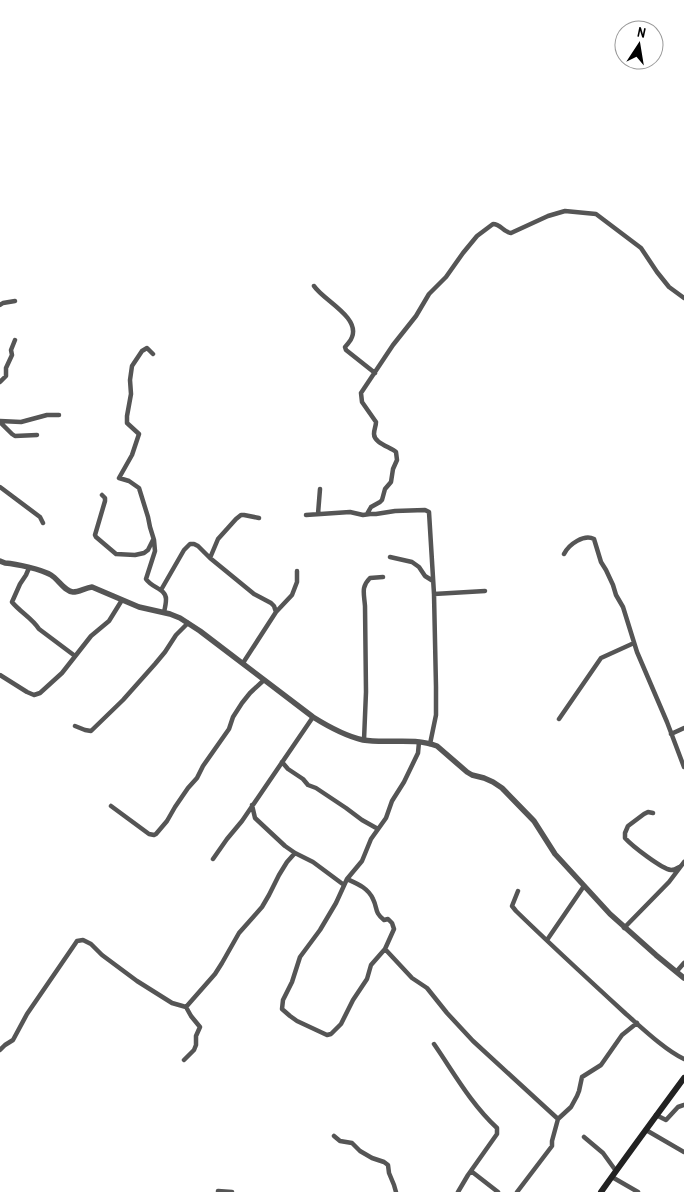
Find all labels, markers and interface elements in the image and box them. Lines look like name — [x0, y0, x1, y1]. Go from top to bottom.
north arrow — [614, 20, 664, 70]
text: N — [636, 23, 648, 42]

